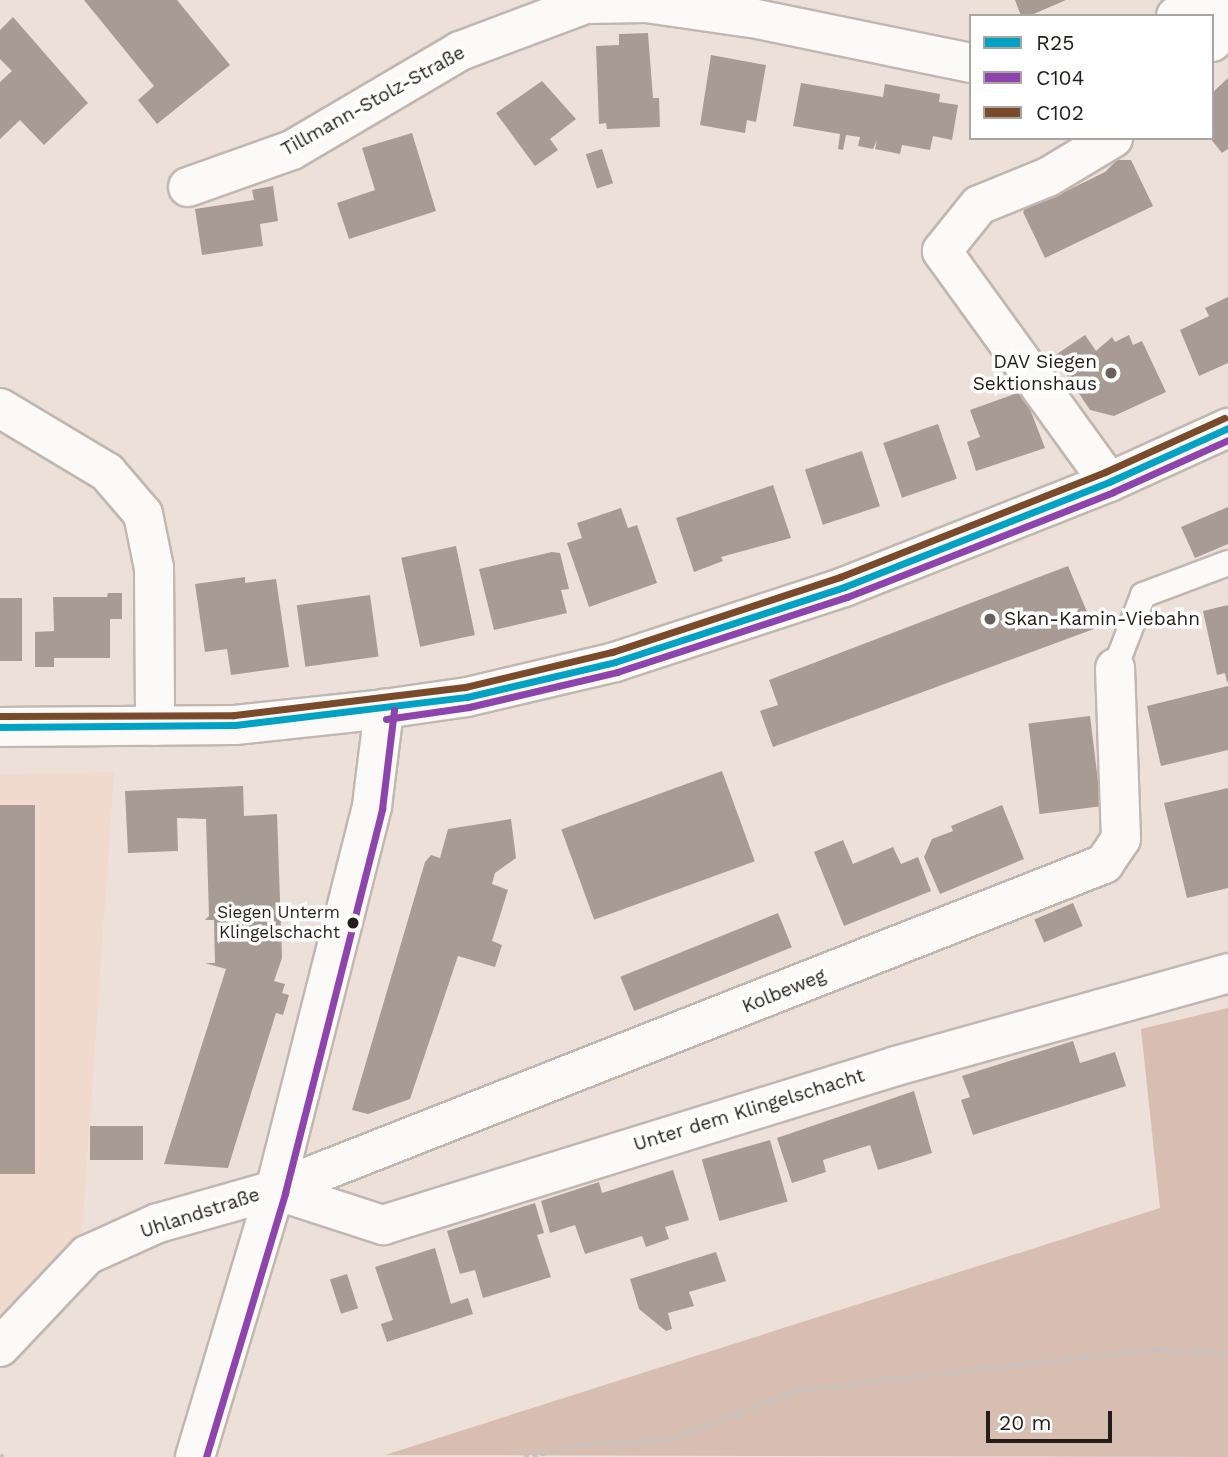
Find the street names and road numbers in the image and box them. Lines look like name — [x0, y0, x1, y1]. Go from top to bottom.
street label: Tillmann-Stolz-Straße — [277, 41, 469, 161]
street label: Kolbeweg — [739, 964, 829, 1018]
street label: Unter dem Klingelschacht — [630, 1064, 868, 1156]
street label: Uhlandstraße — [137, 1183, 263, 1243]

